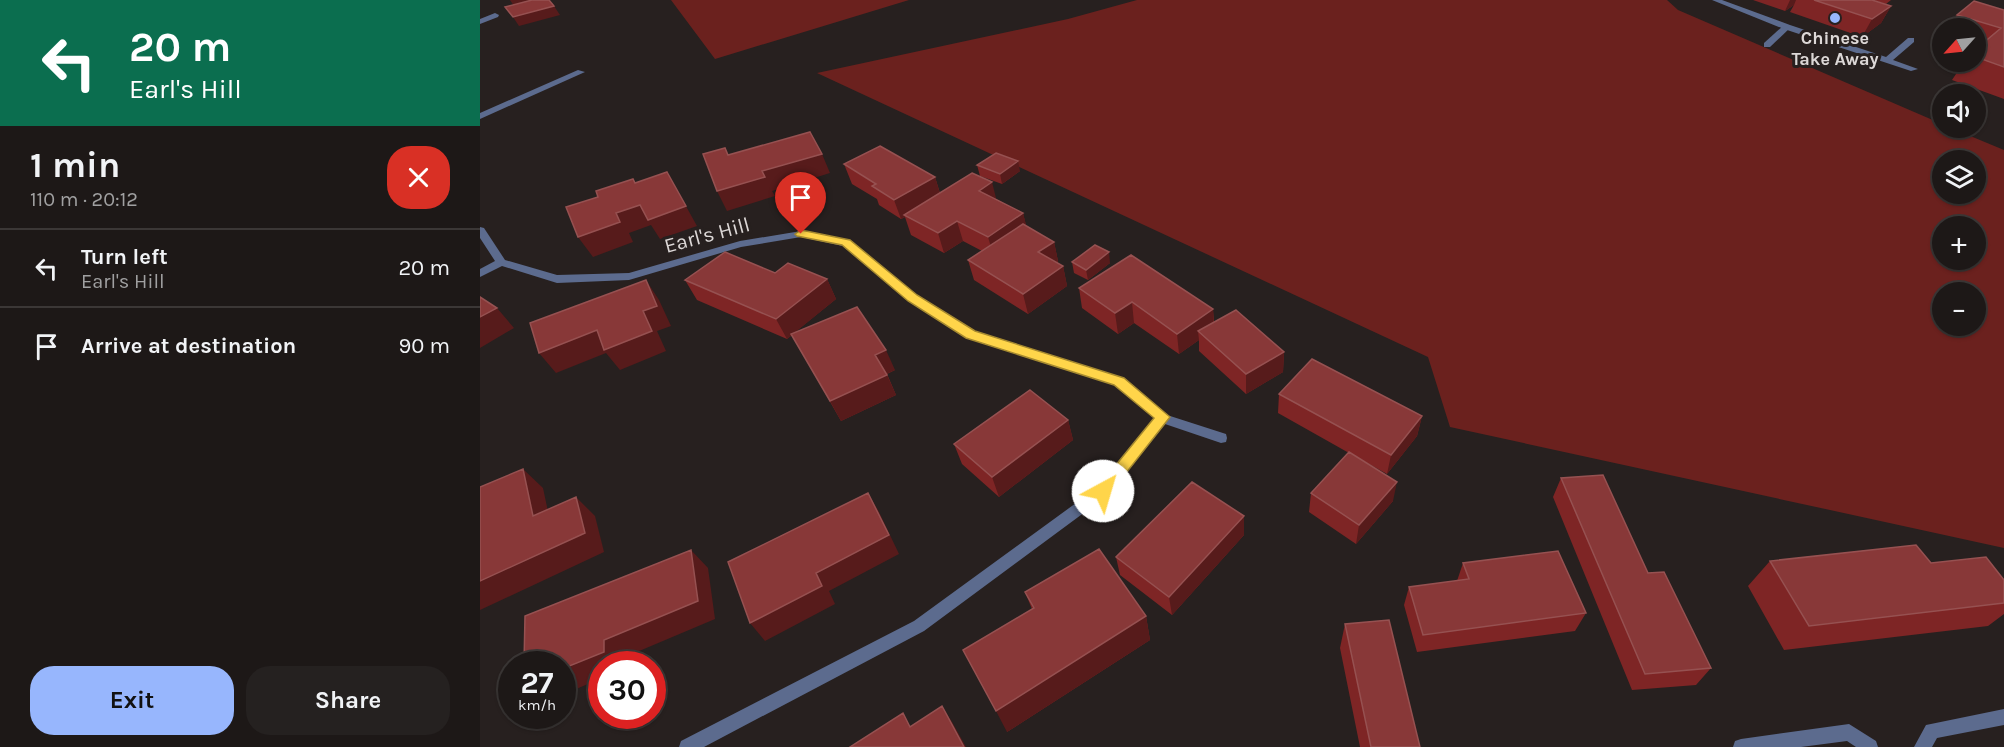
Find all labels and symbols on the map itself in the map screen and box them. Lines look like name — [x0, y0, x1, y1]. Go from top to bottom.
marker: Chinese Take Away — [1828, 11, 1842, 25]
north arrow — [1932, 18, 1986, 72]
place label: Chinese Take Away — [1791, 27, 1879, 70]
pin — [775, 172, 826, 234]
street label: Earl's Hill — [662, 212, 752, 258]
position arrow — [1071, 459, 1135, 523]
speed limit sign: 30 — [588, 651, 666, 729]

